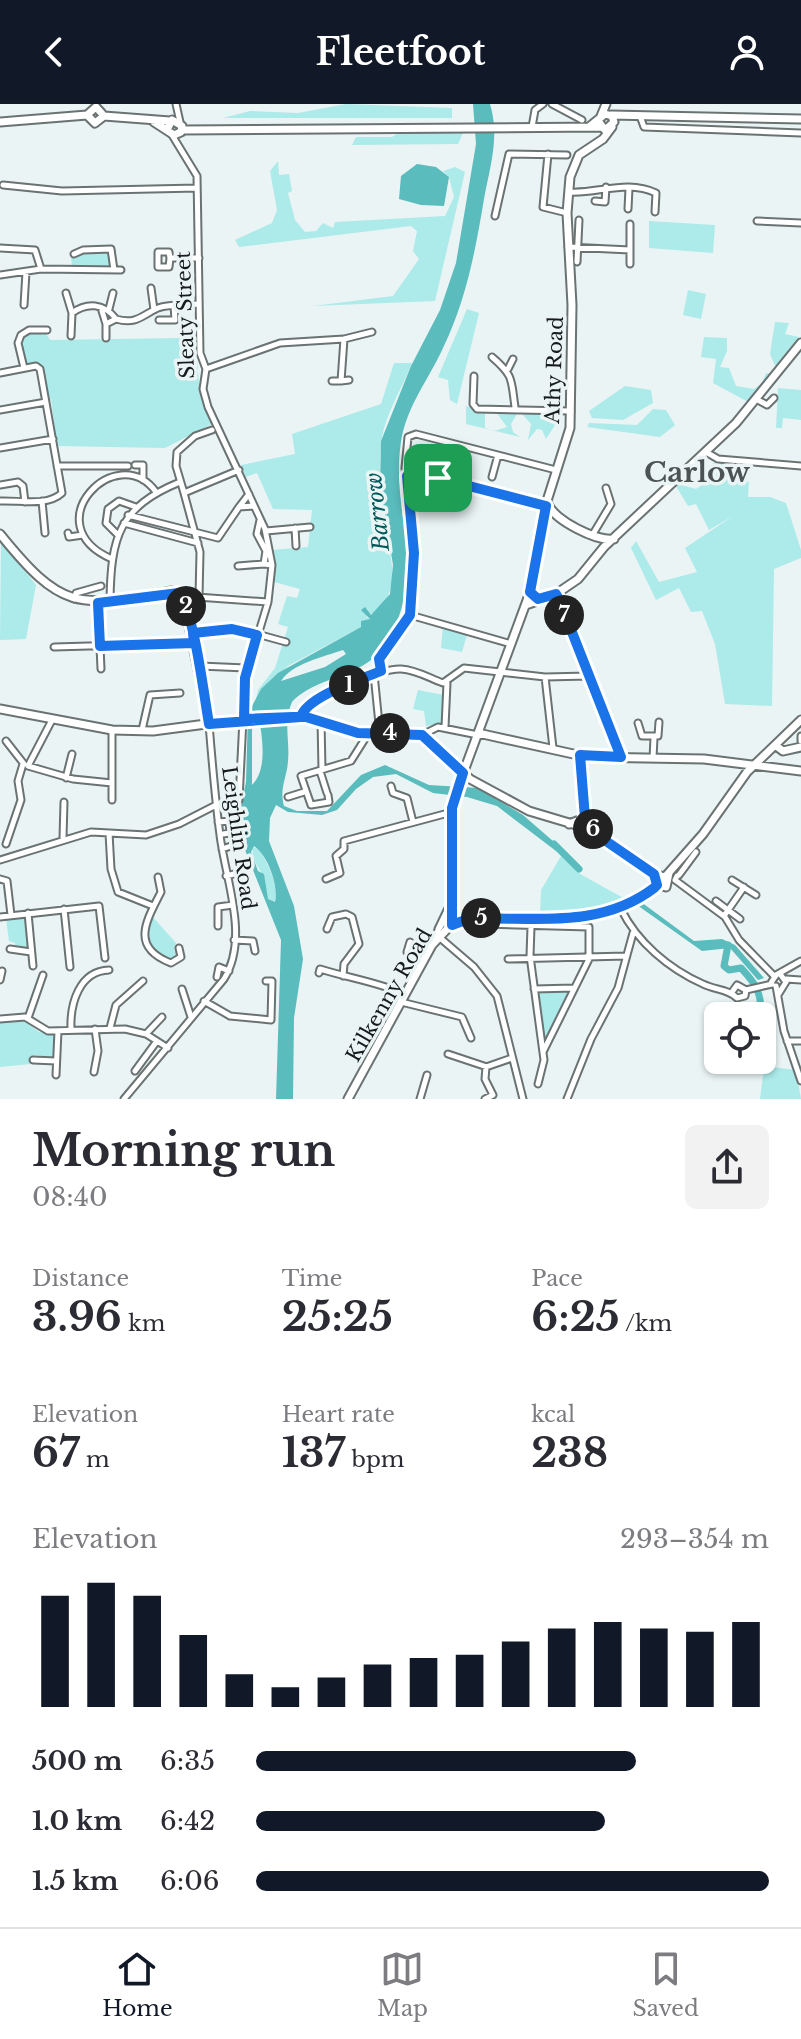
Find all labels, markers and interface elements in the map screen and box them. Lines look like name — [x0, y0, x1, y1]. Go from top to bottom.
icon: back — [32, 30, 76, 74]
text: Fleetfoot — [315, 30, 486, 75]
icon: person — [725, 30, 769, 74]
street label: Sleaty Street — [171, 250, 199, 379]
street label: Athy Road — [540, 316, 568, 425]
pin — [404, 444, 472, 512]
district label: Carlow — [644, 455, 750, 490]
icon: arrive — [416, 456, 460, 500]
water label: Barrow — [360, 471, 395, 554]
pin: 2 — [166, 586, 206, 626]
text: 2 — [179, 592, 193, 619]
pin: 7 — [544, 595, 584, 635]
text: 7 — [558, 601, 570, 628]
pin: 1 — [329, 665, 369, 705]
text: 1 — [344, 671, 354, 698]
pin: 4 — [370, 713, 410, 753]
text: 4 — [383, 719, 397, 746]
street label: Leighlin Road — [217, 765, 261, 911]
pin: 6 — [573, 809, 613, 849]
text: 6 — [586, 815, 600, 842]
pin: 5 — [461, 898, 501, 938]
text: 5 — [474, 904, 488, 931]
street label: Kilkenny Road — [341, 924, 437, 1066]
map controls — [704, 1002, 776, 1074]
button: locate — [704, 1002, 776, 1074]
text: Morning run — [32, 1123, 335, 1178]
button: share — [685, 1125, 769, 1209]
text: 08:40 — [32, 1181, 108, 1213]
text: Distance — [32, 1265, 129, 1292]
text: Time — [282, 1265, 342, 1292]
text: Pace — [531, 1265, 583, 1292]
text: 3.96 — [32, 1292, 122, 1342]
text: 25:25 — [282, 1292, 393, 1342]
text: 6:25 — [531, 1292, 620, 1342]
text: km — [122, 1310, 165, 1337]
text: /km — [620, 1310, 672, 1337]
text: Elevation — [32, 1401, 138, 1428]
text: Heart rate — [282, 1401, 395, 1428]
text: kcal — [531, 1401, 575, 1428]
text: 67 — [32, 1428, 80, 1478]
text: 137 — [282, 1428, 345, 1478]
text: 238 — [531, 1428, 608, 1478]
text: m — [80, 1446, 110, 1473]
text: bpm — [345, 1446, 404, 1473]
text: Elevation — [32, 1523, 158, 1555]
text: 293–354 m — [620, 1523, 769, 1555]
text: 500 m — [32, 1745, 122, 1777]
text: 6:35 — [160, 1745, 215, 1777]
text: 1.0 km — [32, 1805, 122, 1837]
text: 6:42 — [160, 1805, 215, 1837]
text: 1.5 km — [32, 1865, 119, 1897]
text: 6:06 — [160, 1865, 219, 1897]
tab: Home — [102, 1947, 173, 2022]
tab: Map — [377, 1947, 428, 2022]
tab: Saved — [632, 1947, 699, 2022]

